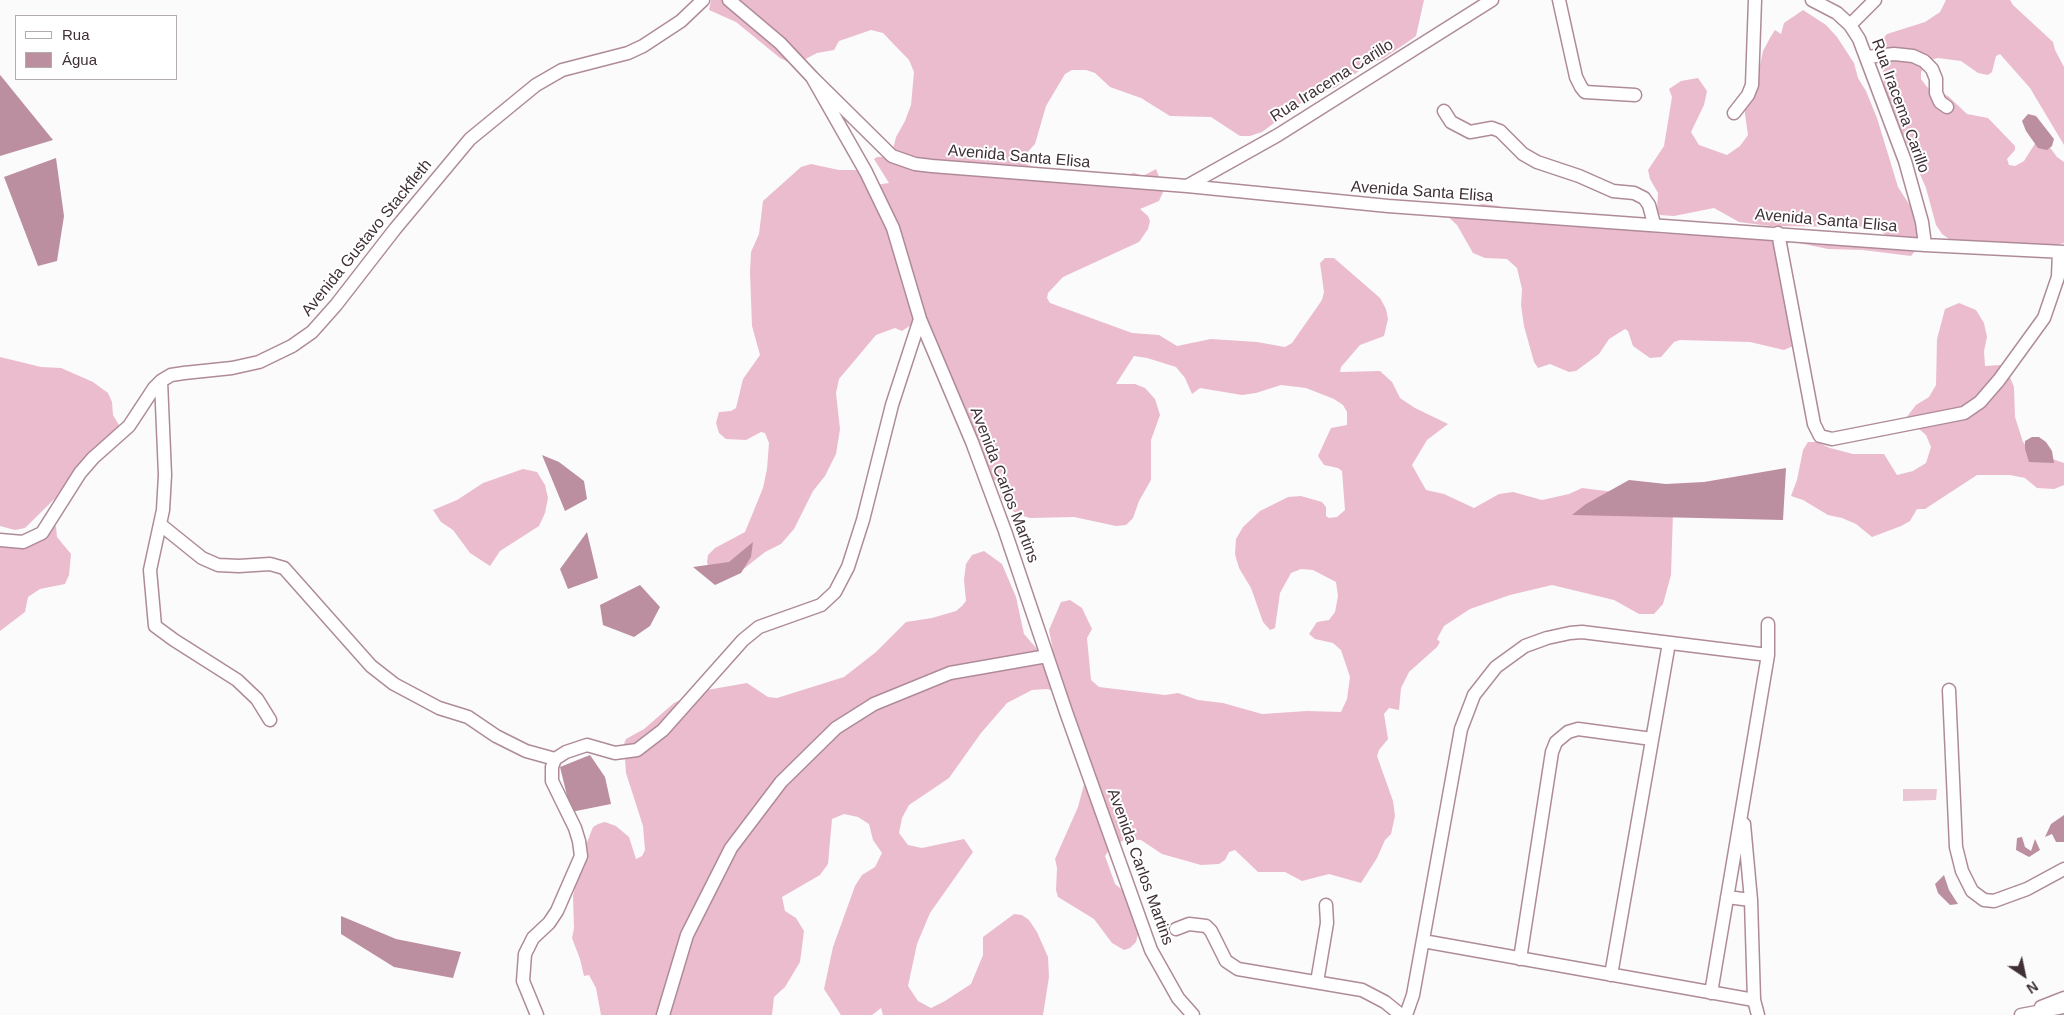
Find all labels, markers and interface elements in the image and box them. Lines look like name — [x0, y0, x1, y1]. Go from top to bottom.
legend — [15, 15, 178, 80]
text: Rua — [62, 26, 90, 43]
street label: Rua Iracema Carillo — [1267, 35, 1397, 127]
street label: Rua Iracema Carillo — [1867, 36, 1933, 176]
text: Água — [62, 51, 97, 68]
street label: Avenida Santa Elisa — [947, 141, 1091, 173]
street label: Avenida Gustavo Stackfleth — [298, 156, 436, 320]
street label: Avenida Santa Elisa — [1350, 177, 1494, 207]
street label: Avenida Santa Elisa — [1754, 205, 1898, 237]
street label: Avenida Carlos Martins — [965, 404, 1043, 566]
street label: Avenida Carlos Martins — [1103, 786, 1177, 948]
north arrow — [1999, 950, 2049, 1000]
text: N — [2024, 978, 2041, 997]

